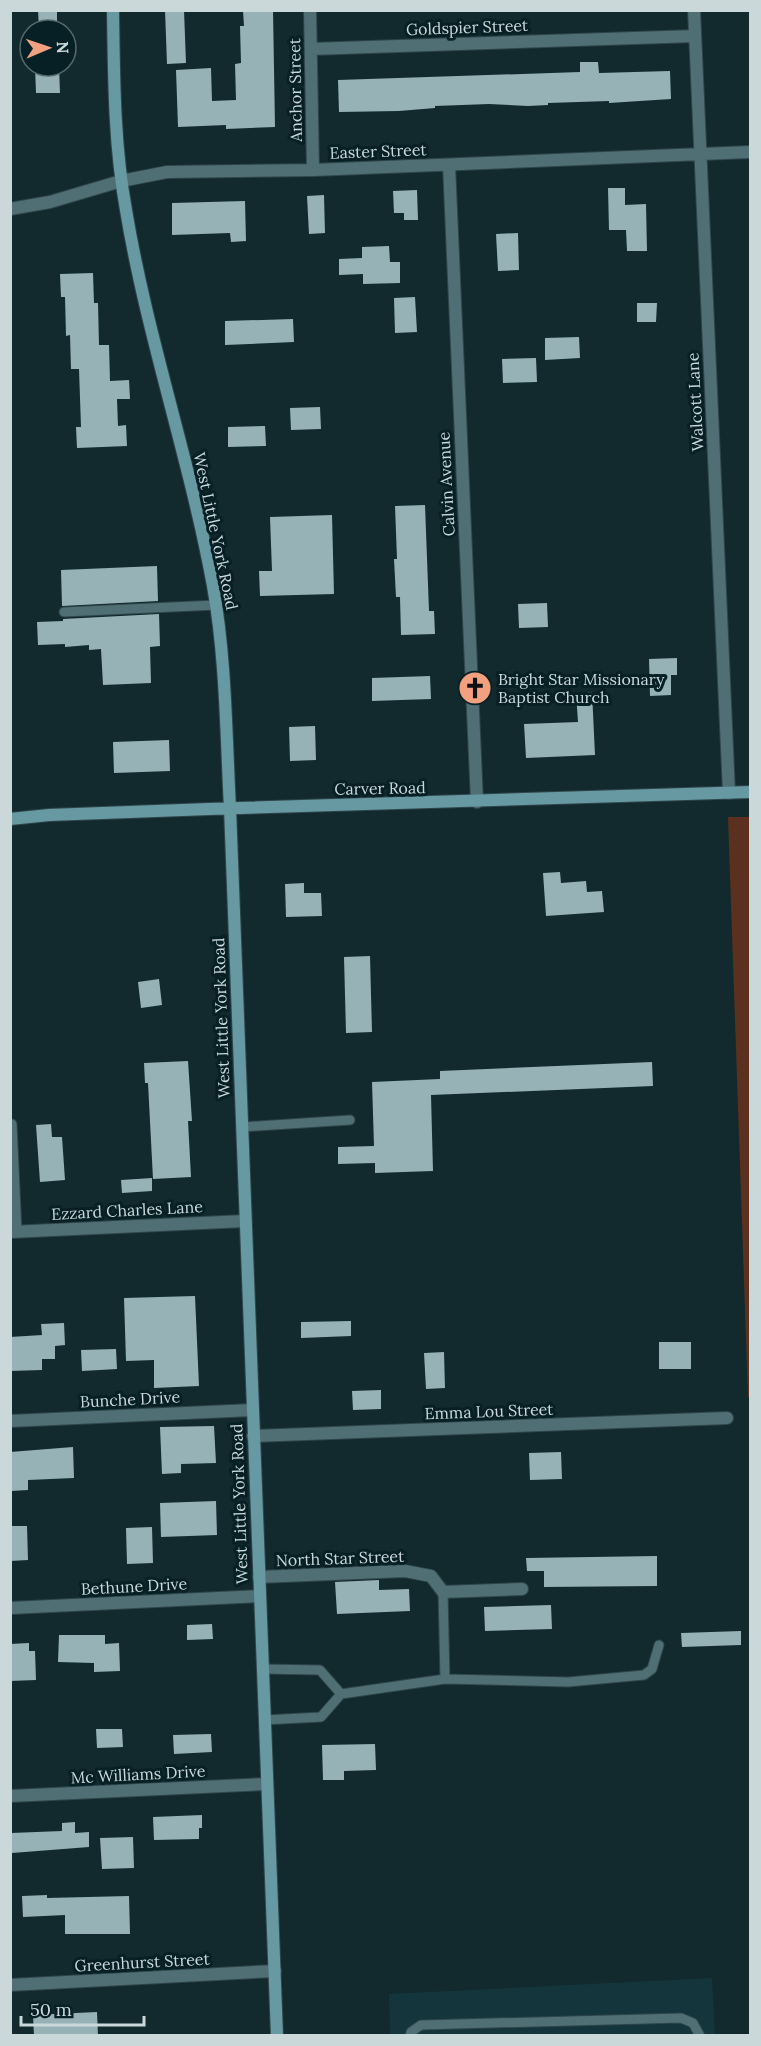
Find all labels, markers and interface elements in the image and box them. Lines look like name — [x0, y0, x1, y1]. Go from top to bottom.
street label: Goldspier Street — [406, 15, 529, 39]
north arrow — [18, 18, 78, 78]
street label: Anchor Street — [284, 37, 306, 143]
text: N — [53, 41, 73, 54]
street label: Easter Street — [329, 139, 428, 163]
street label: Walcott Lane — [682, 352, 708, 452]
street label: Calvin Avenue — [433, 431, 459, 537]
street label: West Little York Road — [190, 450, 243, 612]
place label: Bright Star Missionary Baptist Church — [498, 669, 665, 707]
church icon: Bright Star Missionary Baptist Church — [457, 670, 493, 706]
street label: Carver Road — [334, 777, 426, 799]
street label: West Little York Road — [208, 937, 234, 1099]
street label: Ezzard Charles Lane — [51, 1196, 204, 1224]
street label: Bunche Drive — [79, 1386, 181, 1412]
street label: Emma Lou Street — [424, 1399, 554, 1423]
street label: West Little York Road — [226, 1423, 252, 1585]
street label: North Star Street — [276, 1546, 405, 1570]
street label: Bethune Drive — [80, 1573, 188, 1599]
street label: Mc Williams Drive — [70, 1760, 206, 1788]
street label: Greenhurst Street — [74, 1948, 211, 1976]
scale bar — [21, 1989, 144, 2027]
text: 50 m — [30, 1998, 72, 2021]

